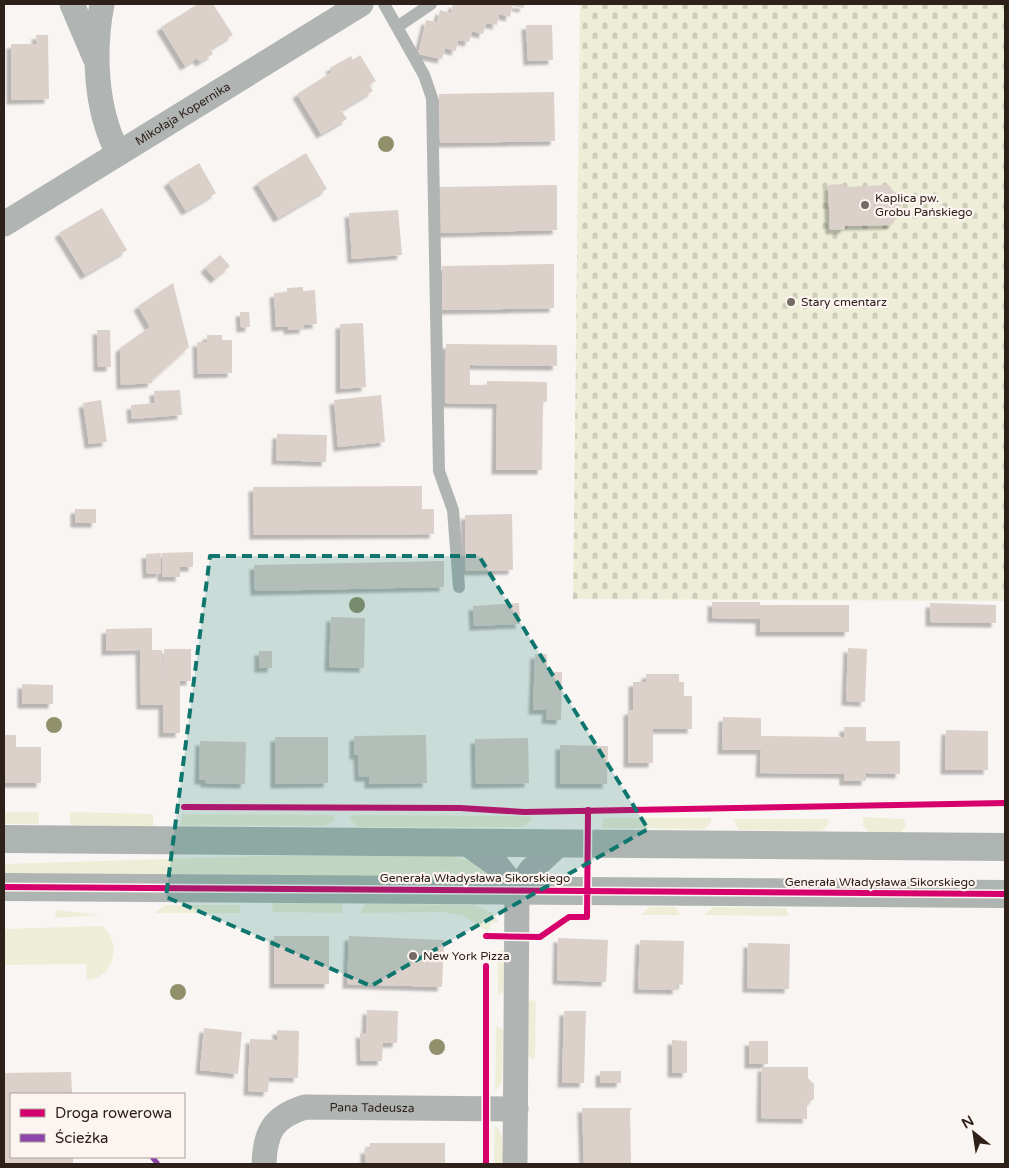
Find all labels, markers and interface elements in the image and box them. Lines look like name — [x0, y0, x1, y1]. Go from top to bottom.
street label: Mikołaja Kopernika — [133, 79, 233, 148]
place label: Kaplica pw. Grobu Pańskiego — [875, 191, 973, 219]
marker: Kaplica pw. Grobu Pańskiego — [859, 199, 871, 211]
place label: Stary cmentarz — [801, 295, 887, 309]
marker: Stary cmentarz — [785, 296, 797, 308]
street label: Generała Władysława Sikorskiego — [380, 871, 570, 885]
street label: Generała Władysława Sikorskiego — [785, 875, 975, 889]
place label: New York Pizza — [423, 949, 510, 963]
marker: New York Pizza — [407, 950, 419, 962]
legend — [10, 1093, 185, 1158]
street label: Pana Tadeusza — [329, 1100, 415, 1115]
text: Droga rowerowa — [55, 1104, 172, 1122]
north arrow — [949, 1108, 999, 1158]
text: N — [959, 1112, 977, 1132]
text: Ścieżka — [55, 1129, 108, 1147]

